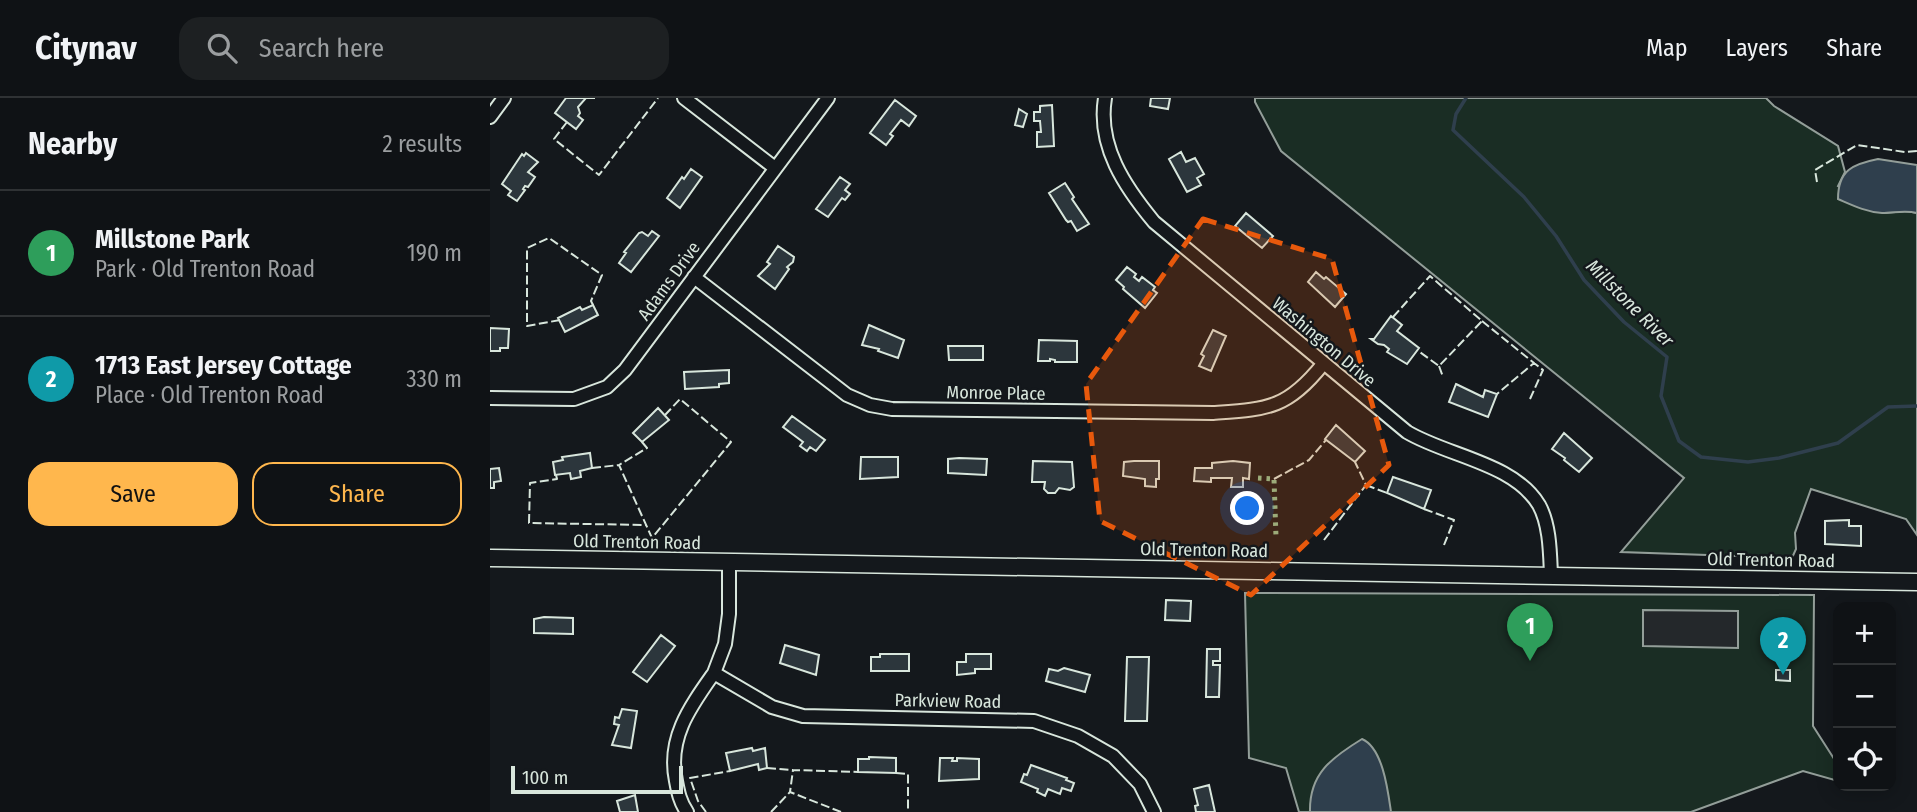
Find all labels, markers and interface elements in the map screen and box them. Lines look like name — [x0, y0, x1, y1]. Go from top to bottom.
search box — [179, 17, 669, 80]
text: Citynav — [35, 28, 137, 68]
icon: search — [203, 29, 241, 67]
text: Search here — [259, 33, 384, 64]
text: Map — [1646, 34, 1688, 62]
text: Layers — [1726, 34, 1788, 62]
text: Share — [1826, 34, 1882, 62]
text: Nearby — [28, 126, 117, 162]
text: 2 results — [382, 130, 462, 158]
text: Millstone Park — [95, 224, 249, 255]
street label: Adams Drive — [633, 237, 705, 325]
text: 1 — [46, 239, 56, 267]
text: 190 m — [407, 239, 462, 267]
water label: Millstone River — [1581, 254, 1680, 353]
text: Park · Old Trenton Road — [95, 255, 315, 283]
street label: Washington Drive — [1268, 292, 1380, 392]
text: 1713 East Jersey Cottage — [95, 350, 352, 381]
text: 2 — [46, 365, 56, 393]
text: 330 m — [406, 365, 462, 393]
text: Place · Old Trenton Road — [95, 381, 324, 409]
street label: Monroe Place — [946, 381, 1046, 405]
button: Save — [28, 462, 238, 526]
button: Share — [252, 462, 462, 526]
your location — [1230, 491, 1264, 525]
street label: Old Trenton Road — [573, 530, 701, 554]
street label: Old Trenton Road — [1140, 538, 1268, 562]
street label: Old Trenton Road — [1707, 548, 1835, 572]
map controls — [1833, 602, 1896, 791]
button: + — [1833, 602, 1896, 665]
pin: 1 — [1507, 603, 1553, 661]
pin: 2 — [1760, 617, 1806, 675]
button: − — [1833, 665, 1896, 728]
street label: Parkview Road — [894, 689, 1002, 713]
button: locate — [1833, 728, 1896, 791]
scale bar — [511, 763, 682, 795]
text: 100 m — [522, 766, 568, 789]

